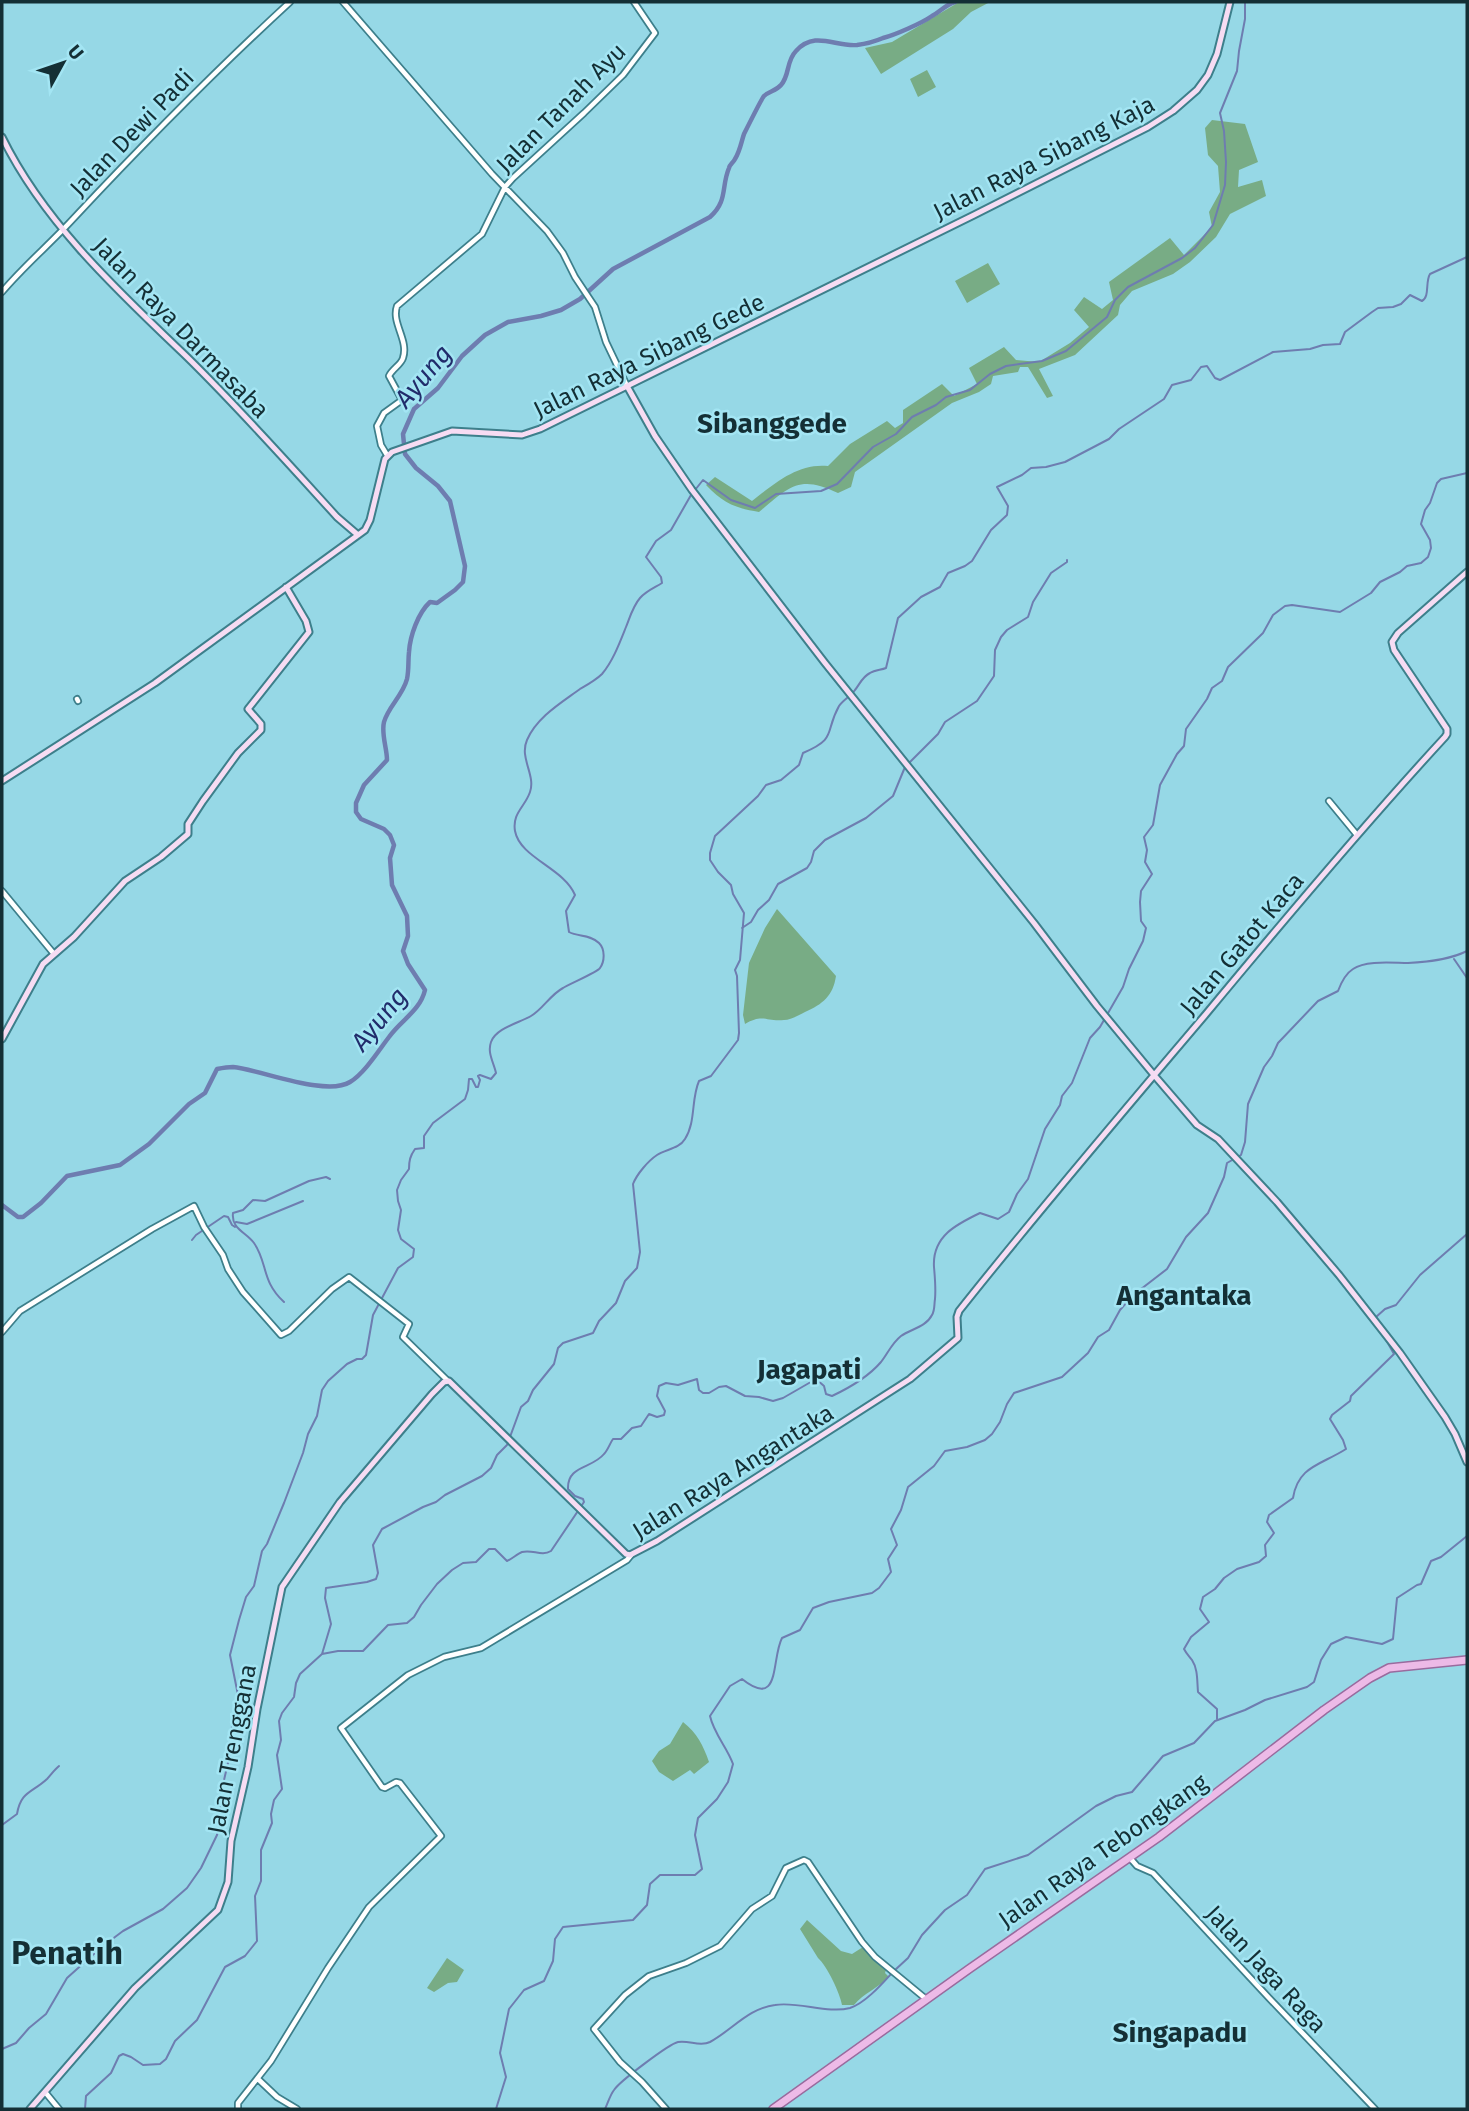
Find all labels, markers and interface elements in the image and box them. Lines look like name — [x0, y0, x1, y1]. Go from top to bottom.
north arrow — [28, 28, 98, 98]
street label: Jalan Tanah Ayu — [490, 37, 632, 179]
text: U — [63, 40, 88, 65]
street label: Jalan Dewi Padi — [64, 63, 200, 203]
street label: Jalan Raya Sibang Kaja — [929, 90, 1159, 226]
street label: Jalan Raya Darmasaba — [87, 232, 275, 424]
street label: Jalan Raya Sibang Gede — [529, 288, 769, 424]
water label: Ayung — [388, 339, 459, 415]
district label: Sibanggede — [697, 407, 847, 440]
street label: Jalan Gatot Kaca — [1174, 867, 1310, 1021]
water label: Ayung — [344, 981, 414, 1058]
district label: Angantaka — [1115, 1279, 1252, 1312]
district label: Jagapati — [756, 1353, 861, 1386]
street label: Jalan Raya Angantaka — [627, 1399, 839, 1545]
street label: Jalan Trenggana — [202, 1662, 262, 1836]
street label: Jalan Raya Tebongkang — [993, 1768, 1213, 1934]
street label: Jalan Jaga Raga — [1200, 1899, 1332, 2039]
district label: Penatih — [11, 1934, 123, 1972]
district label: Singapadu — [1113, 2016, 1247, 2049]

